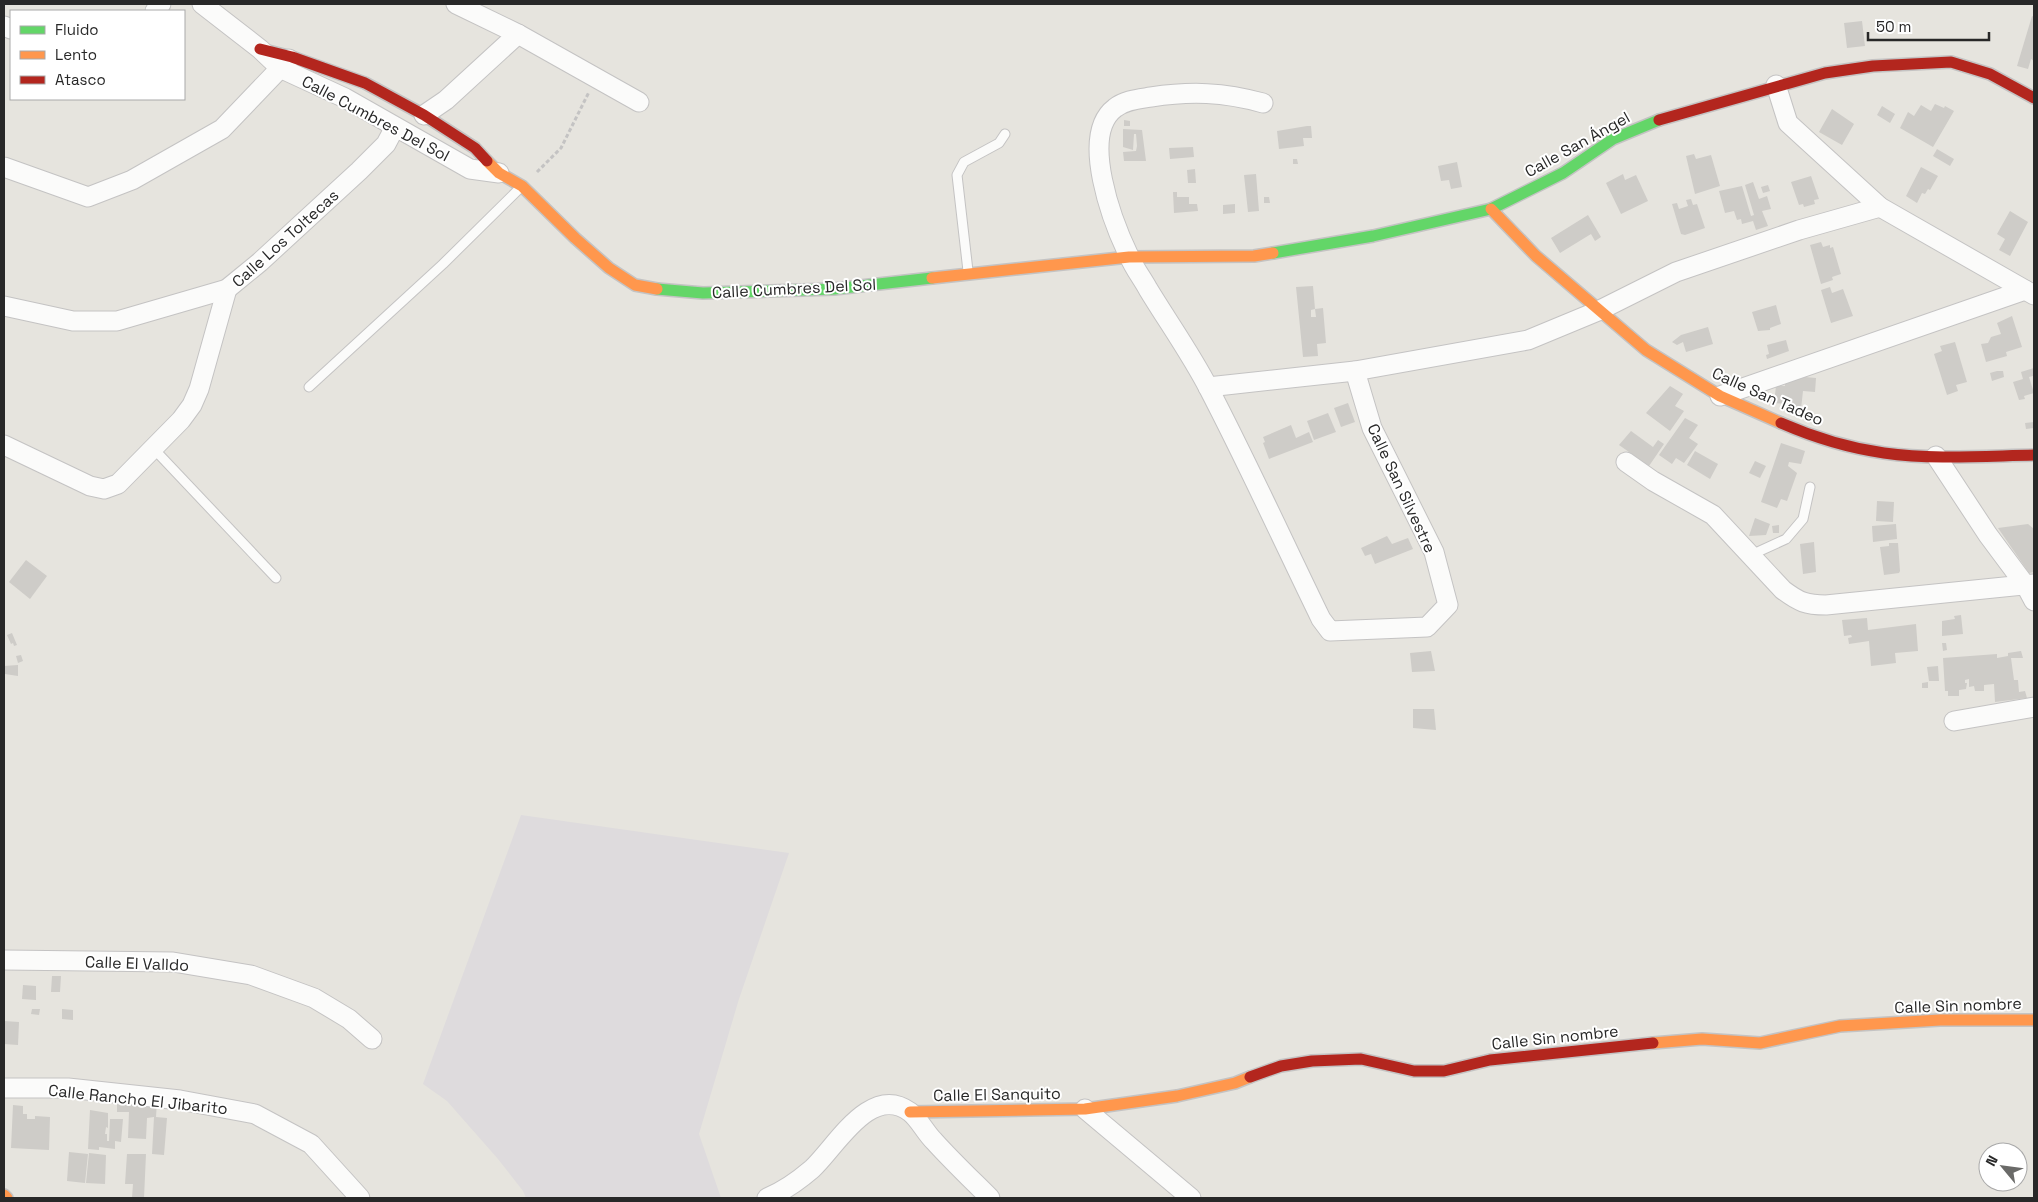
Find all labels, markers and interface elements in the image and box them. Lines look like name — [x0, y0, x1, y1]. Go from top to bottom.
legend — [10, 10, 185, 100]
scale bar — [1868, 10, 1989, 42]
text: 50 m — [1876, 17, 1911, 36]
text: Fluido — [55, 20, 99, 39]
text: Lento — [55, 45, 97, 64]
text: Atasco — [55, 70, 106, 89]
street label: Calle Cumbres Del Sol — [298, 71, 453, 166]
street label: Calle San Ángel — [1521, 107, 1634, 182]
street label: Calle Los Toltecas — [227, 185, 343, 292]
street label: Calle Cumbres Del Sol — [711, 274, 877, 303]
street label: Calle San Tadeo — [1709, 362, 1827, 430]
street label: Calle San Silvestre — [1362, 420, 1441, 556]
street label: Calle El Valldo — [84, 951, 189, 976]
street label: Calle Sin nombre — [1894, 993, 2022, 1018]
street label: Calle Sin nombre — [1491, 1020, 1620, 1055]
street label: Calle Rancho El Jibarito — [47, 1080, 229, 1119]
street label: Calle El Sanquito — [933, 1083, 1061, 1106]
north arrow — [1978, 1142, 2028, 1192]
text: N — [1981, 1152, 2002, 1169]

